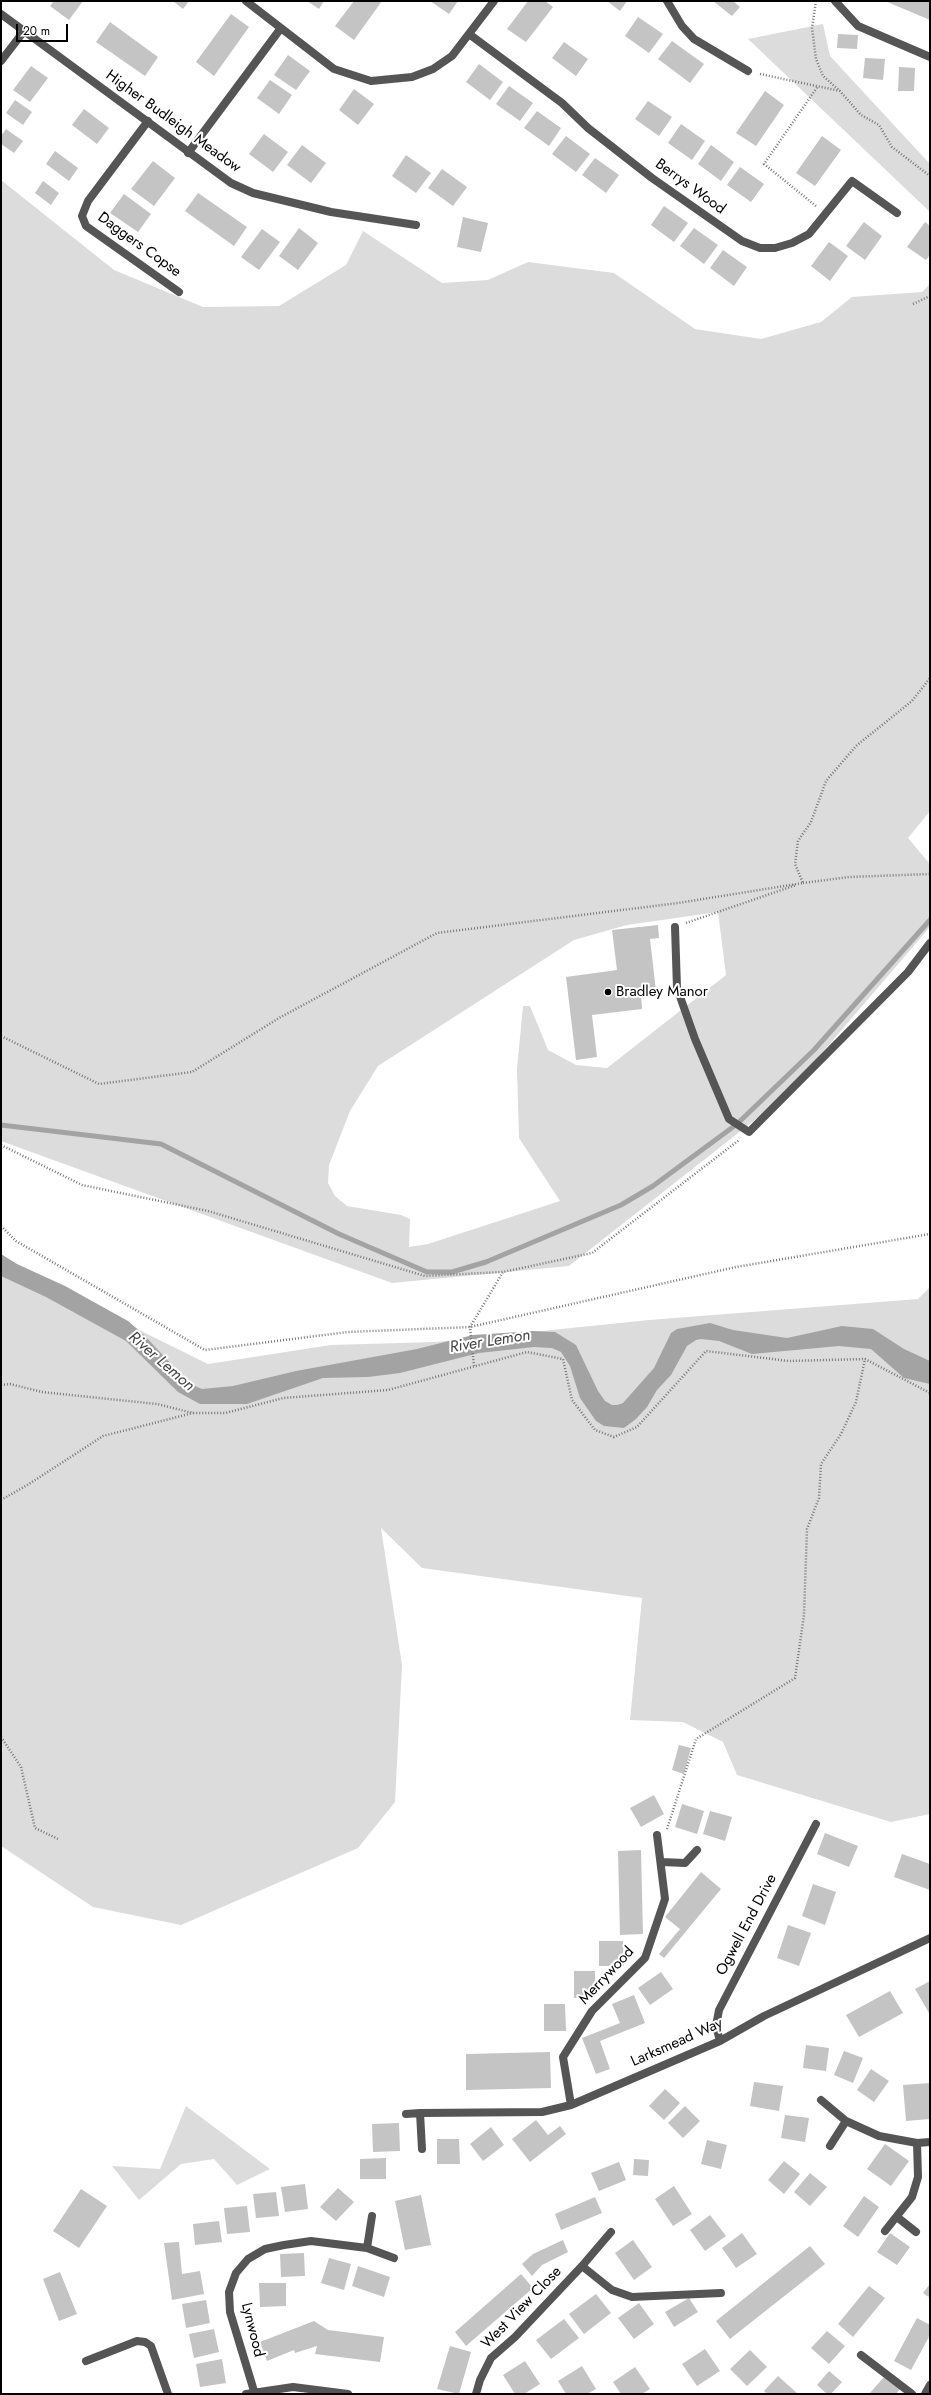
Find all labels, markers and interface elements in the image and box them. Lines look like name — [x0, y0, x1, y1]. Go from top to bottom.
scale bar — [18, 16, 70, 42]
text: 20 m — [23, 22, 50, 40]
street label: Higher Budleigh Meadow — [102, 67, 244, 177]
street label: Berrys Wood — [651, 155, 729, 219]
street label: Daggers Copse — [94, 209, 184, 281]
place label: Bradley Manor — [616, 983, 708, 1001]
marker: Bradley Manor — [603, 987, 613, 997]
water label: River Lemon — [448, 1326, 532, 1358]
water label: River Lemon — [124, 1328, 198, 1396]
street label: Ogwell End Drive — [713, 1871, 781, 1979]
street label: Merrywood — [576, 1943, 638, 2009]
street label: Larksmead Way — [628, 2015, 726, 2071]
street label: West View Close — [478, 2263, 566, 2353]
street label: Lynwood — [237, 2301, 267, 2359]

